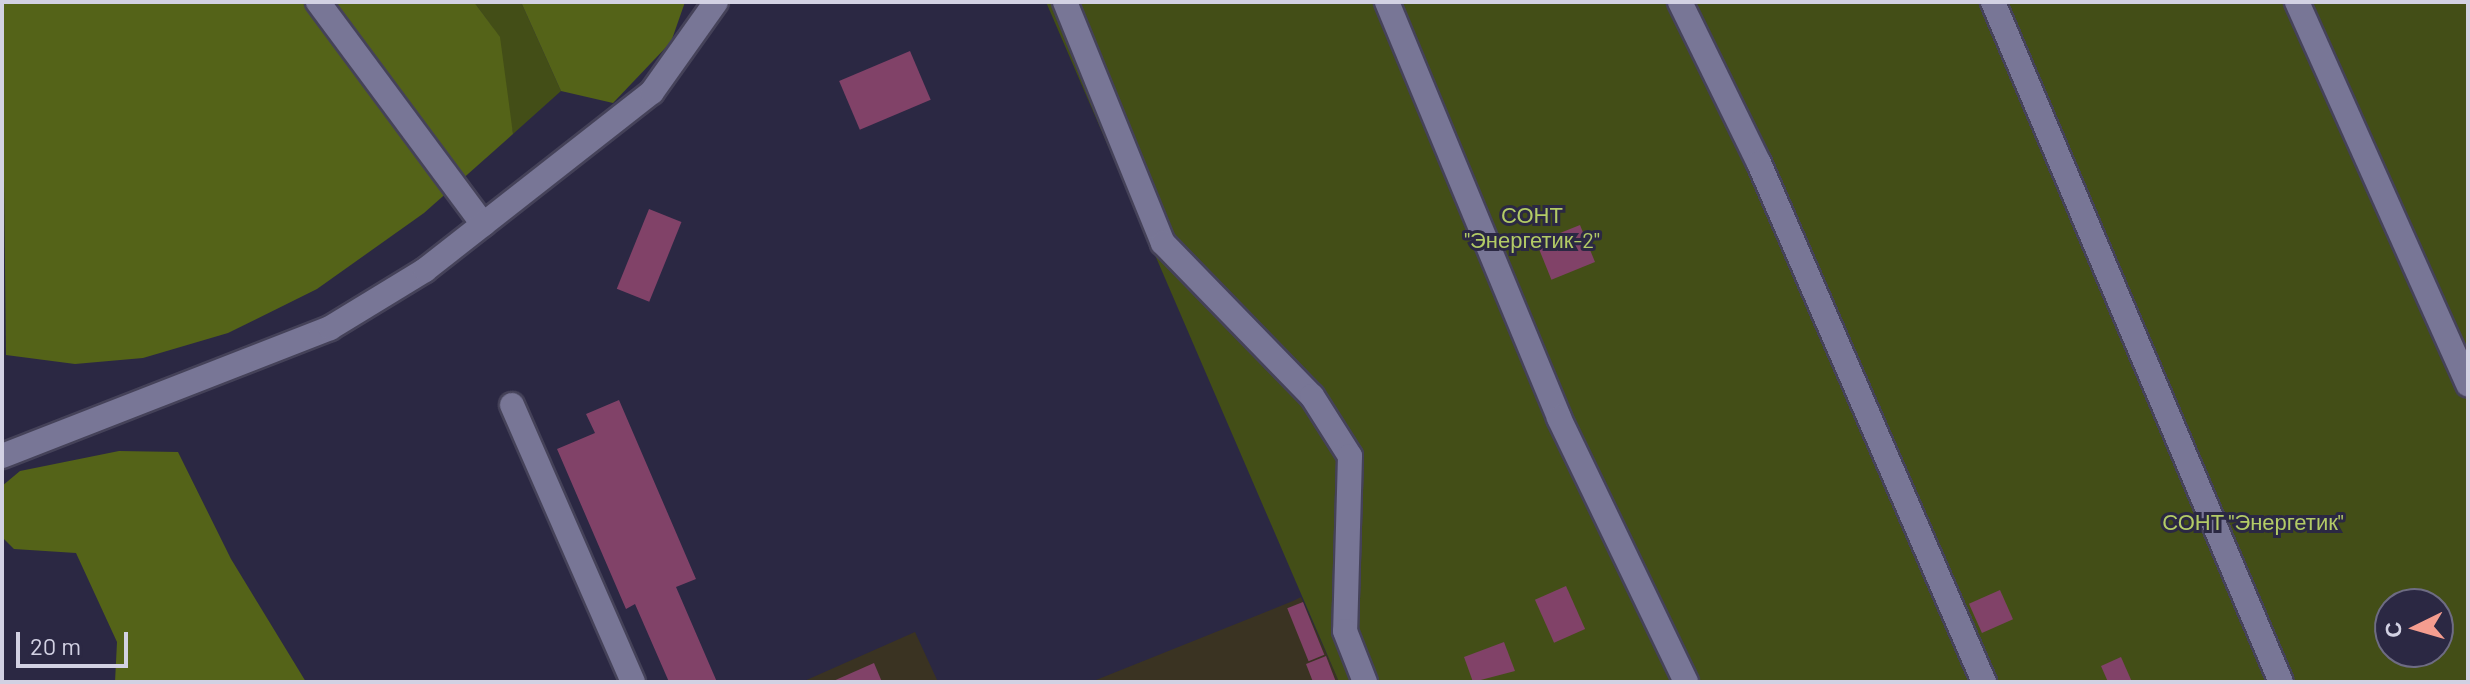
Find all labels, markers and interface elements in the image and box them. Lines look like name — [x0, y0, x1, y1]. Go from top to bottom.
park label: СОНТ "Энергетик-2" — [1464, 201, 1600, 252]
park label: СОНТ "Энергетик" — [2162, 509, 2344, 535]
north arrow — [2374, 588, 2454, 668]
scale bar — [20, 616, 132, 666]
text: С — [2378, 621, 2406, 639]
text: 20 m — [30, 631, 81, 660]

